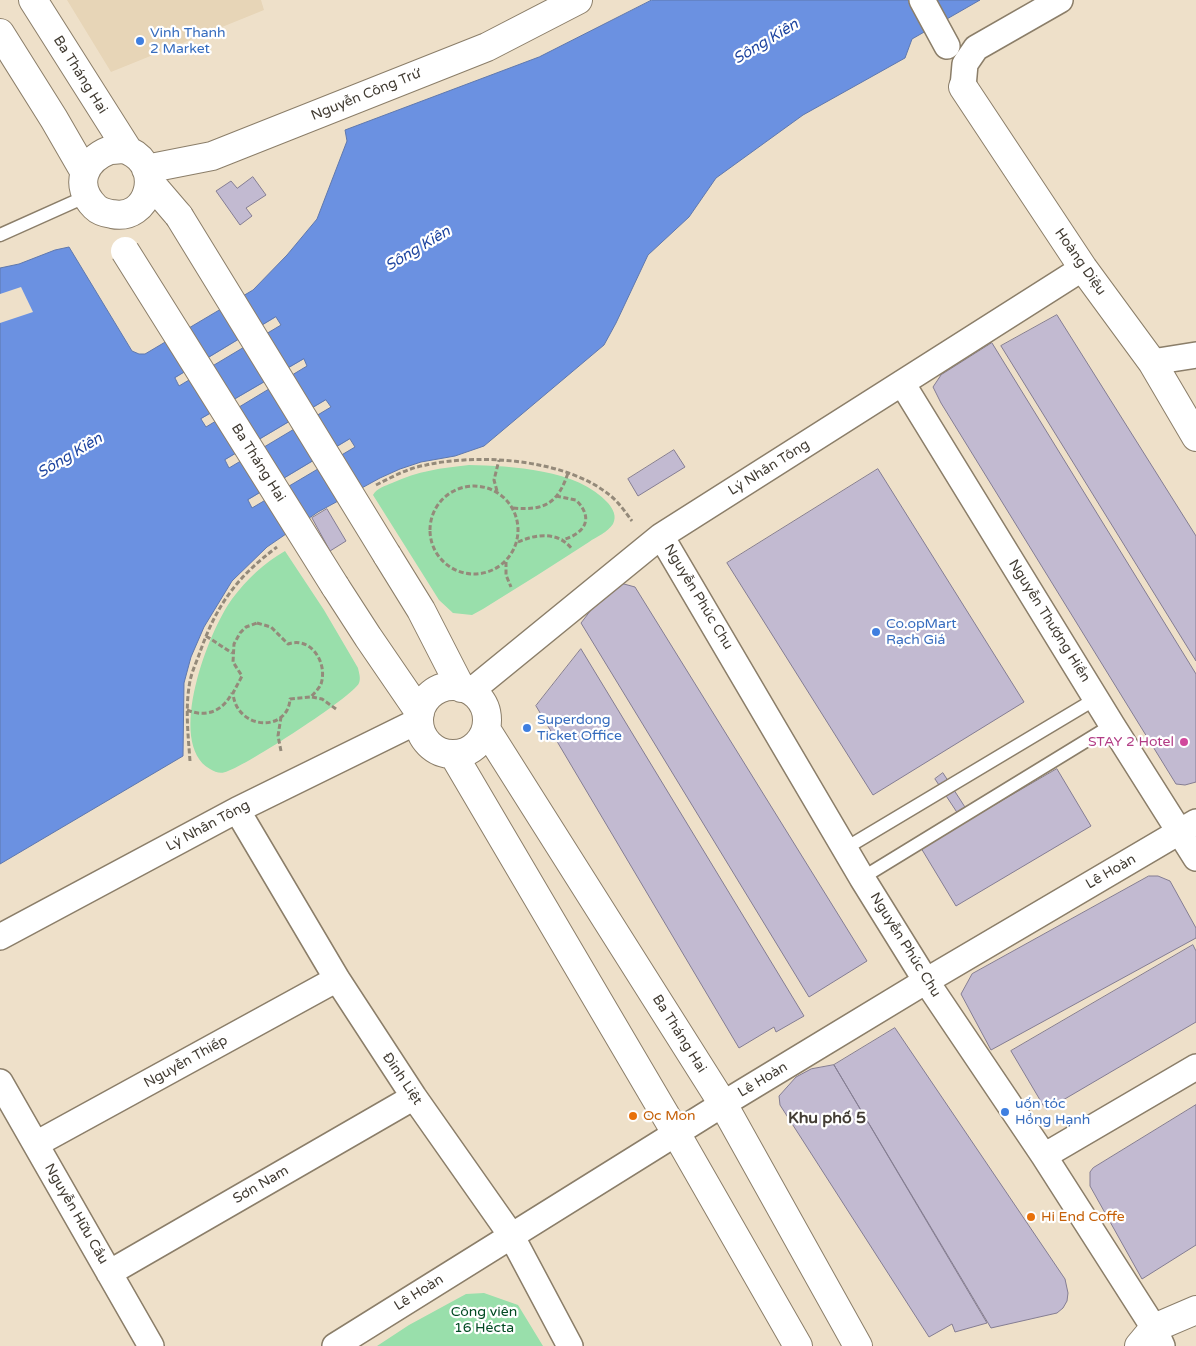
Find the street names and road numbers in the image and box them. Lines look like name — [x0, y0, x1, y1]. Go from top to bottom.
street label: Ba Tháng Hai — [49, 33, 111, 117]
street label: Nguyễn Công Trứ — [309, 65, 423, 125]
street label: Hoàng Diệu — [1051, 225, 1109, 299]
street label: Ba Tháng Hai — [227, 421, 289, 505]
street label: Lý Nhân Tông — [725, 436, 813, 500]
street label: Nguyễn Phúc Chu — [660, 541, 736, 653]
street label: Nguyễn Thượng Hiền — [1004, 557, 1094, 685]
street label: Lý Nhân Tông — [163, 797, 253, 855]
street label: Lê Hoàn — [1083, 851, 1139, 893]
street label: Nguyễn Phúc Chu — [866, 890, 944, 1000]
street label: Ba Tháng Hai — [648, 992, 710, 1076]
street label: Nguyễn Thiếp — [141, 1032, 231, 1092]
street label: Đinh Liệt — [378, 1050, 426, 1108]
street label: Lê Hoàn — [735, 1059, 791, 1101]
street label: Nguyễn Hữu Cầu — [40, 1161, 112, 1267]
street label: Sơn Nam — [230, 1162, 292, 1208]
street label: Lê Hoàn — [391, 1271, 447, 1315]

